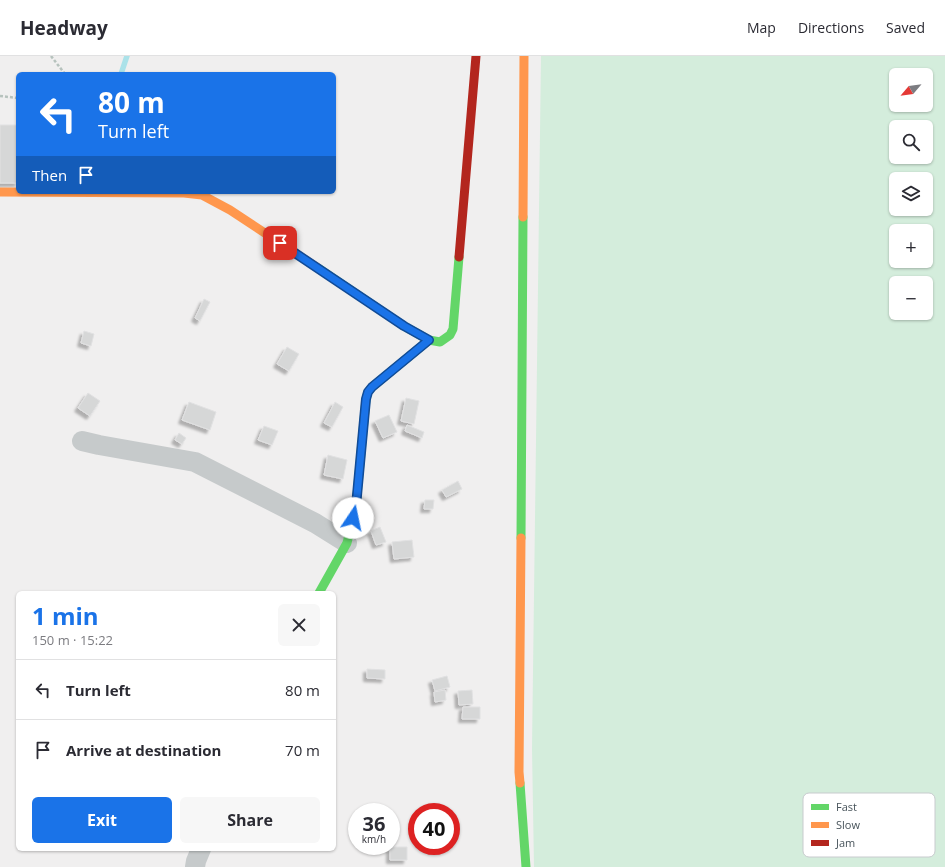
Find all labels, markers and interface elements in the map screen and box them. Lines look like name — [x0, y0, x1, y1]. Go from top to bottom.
text: Headway — [20, 15, 108, 41]
text: Map — [747, 18, 776, 37]
text: Directions — [798, 18, 864, 37]
text: Saved — [886, 18, 925, 37]
north arrow — [889, 68, 933, 112]
map controls — [889, 68, 933, 320]
text: 80 m — [98, 83, 165, 121]
icon: left — [32, 88, 84, 140]
text: Turn left — [98, 119, 169, 143]
button: search — [889, 120, 933, 164]
icon: arrive — [75, 164, 97, 186]
text: Then — [32, 165, 67, 185]
button: layers — [889, 172, 933, 216]
button: + — [889, 224, 933, 268]
pin — [263, 226, 297, 260]
icon: arrive — [269, 232, 291, 254]
button: − — [889, 276, 933, 320]
position arrow — [332, 497, 374, 539]
text: 1 min — [32, 599, 99, 632]
button: close — [278, 604, 320, 646]
text: 150 m · 15:22 — [32, 631, 113, 649]
icon: left — [32, 679, 54, 701]
text: Turn left — [66, 680, 131, 700]
text: 80 m — [285, 680, 320, 700]
icon: arrive — [32, 739, 54, 761]
text: Arrive at destination — [66, 740, 221, 760]
text: 70 m — [285, 740, 320, 760]
legend — [803, 793, 935, 857]
button: Exit — [32, 797, 172, 843]
button: Share — [180, 797, 320, 843]
text: Fast — [836, 799, 857, 814]
speed limit sign: 40 — [408, 803, 460, 855]
text: 36 — [363, 810, 385, 837]
text: Slow — [836, 817, 860, 832]
text: km/h — [362, 832, 386, 846]
text: Jam — [835, 835, 855, 850]

